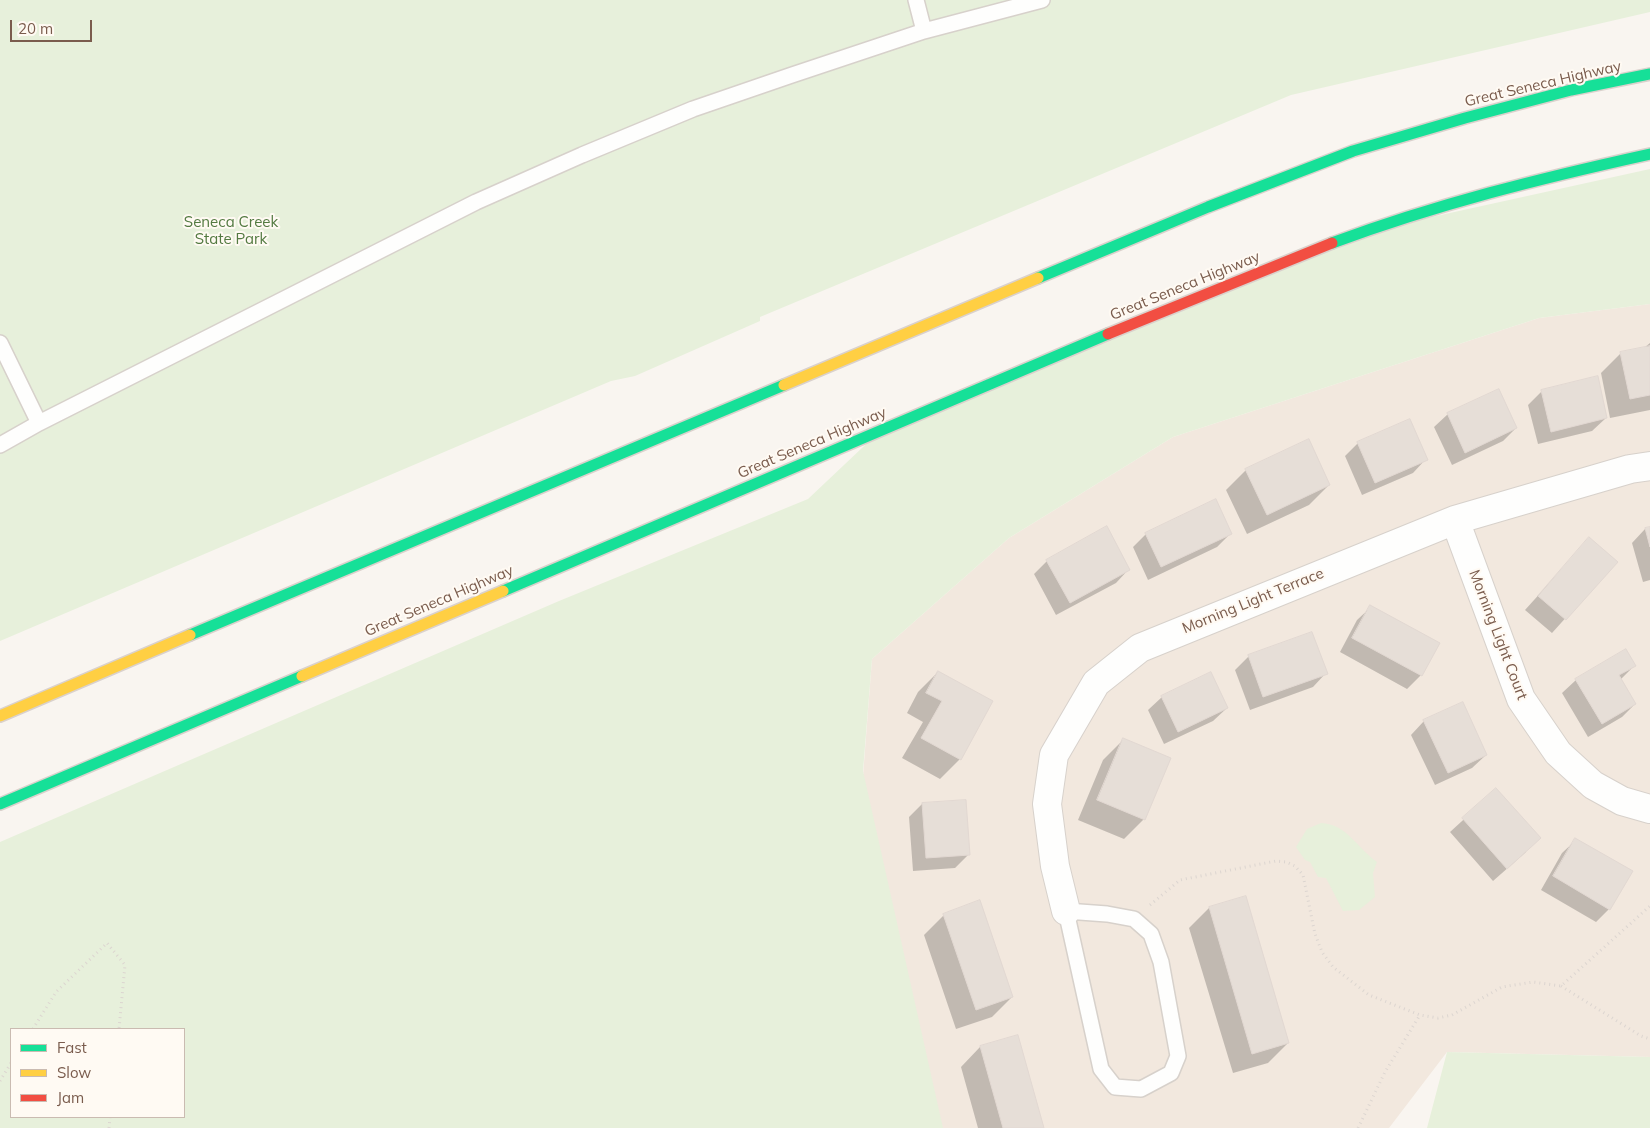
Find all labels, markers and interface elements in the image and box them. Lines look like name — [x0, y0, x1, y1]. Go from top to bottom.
scale bar — [12, 10, 95, 42]
text: 20 m — [18, 19, 53, 38]
street label: Great Seneca Highway — [1463, 57, 1623, 111]
park label: Seneca Creek State Park — [184, 213, 278, 248]
street label: Great Seneca Highway — [1107, 248, 1263, 324]
street label: Great Seneca Highway — [735, 403, 889, 483]
street label: Great Seneca Highway — [362, 561, 516, 641]
street label: Morning Light Terrace — [1180, 564, 1326, 638]
street label: Morning Light Court — [1465, 567, 1531, 703]
legend — [10, 1028, 185, 1118]
text: Fast — [57, 1038, 87, 1057]
text: Slow — [57, 1063, 91, 1082]
text: Jam — [57, 1088, 84, 1107]

